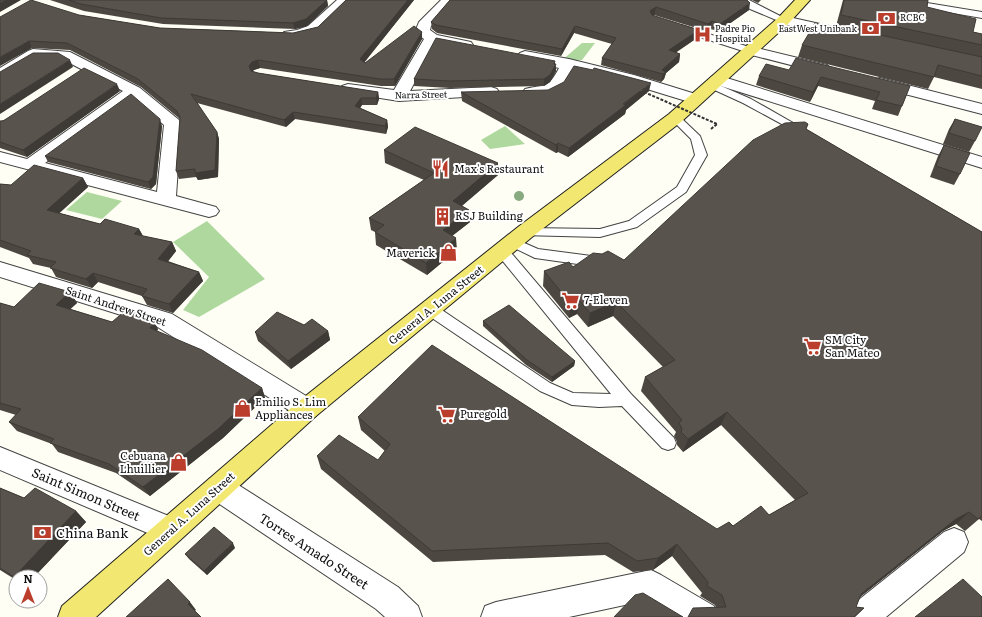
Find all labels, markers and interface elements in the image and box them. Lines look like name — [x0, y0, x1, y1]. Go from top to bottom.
bank icon: RCBC — [877, 8, 897, 28]
place label: RCBC — [900, 10, 925, 24]
bank icon: EastWest Unibank — [860, 19, 880, 39]
place label: Padre Pio Hospital — [715, 21, 755, 45]
place label: EastWest Unibank — [778, 21, 858, 35]
hospital icon: Padre Pio Hospital — [692, 24, 712, 44]
street label: Narra Street — [394, 87, 448, 101]
restaurant icon: Max's Restaurant — [431, 159, 451, 179]
place label: Max's Restaurant — [454, 160, 544, 176]
building icon: RSJ Building — [432, 206, 452, 226]
place label: RSJ Building — [455, 207, 524, 223]
shop icon: Maverick — [438, 243, 458, 263]
place label: Maverick — [386, 244, 435, 260]
street label: General A. Luna Street — [384, 260, 487, 348]
street label: Saint Andrew Street — [64, 281, 169, 329]
supermarket icon: 7-Eleven — [561, 290, 581, 310]
place label: 7-Eleven — [584, 291, 628, 307]
place label: SM City San Mateo — [825, 331, 880, 360]
supermarket icon: SM City San Mateo — [802, 336, 822, 356]
place label: Emilio S. Lim Appliances — [255, 393, 326, 422]
shop icon: Emilio S. Lim Appliances — [232, 398, 252, 418]
supermarket icon: Puregold — [437, 404, 457, 424]
place label: Puregold — [460, 405, 507, 421]
place label: Cebuana Lhuillier — [120, 447, 167, 476]
shop icon: Cebuana Lhuillier — [169, 452, 189, 472]
street label: Saint Simon Street — [29, 462, 144, 525]
street label: General A. Luna Street — [139, 467, 238, 559]
street label: Torres Amado Street — [256, 508, 374, 594]
bank icon: China Bank — [33, 523, 53, 543]
place label: China Bank — [56, 523, 129, 542]
north arrow — [8, 569, 48, 609]
text: N — [23, 570, 33, 586]

